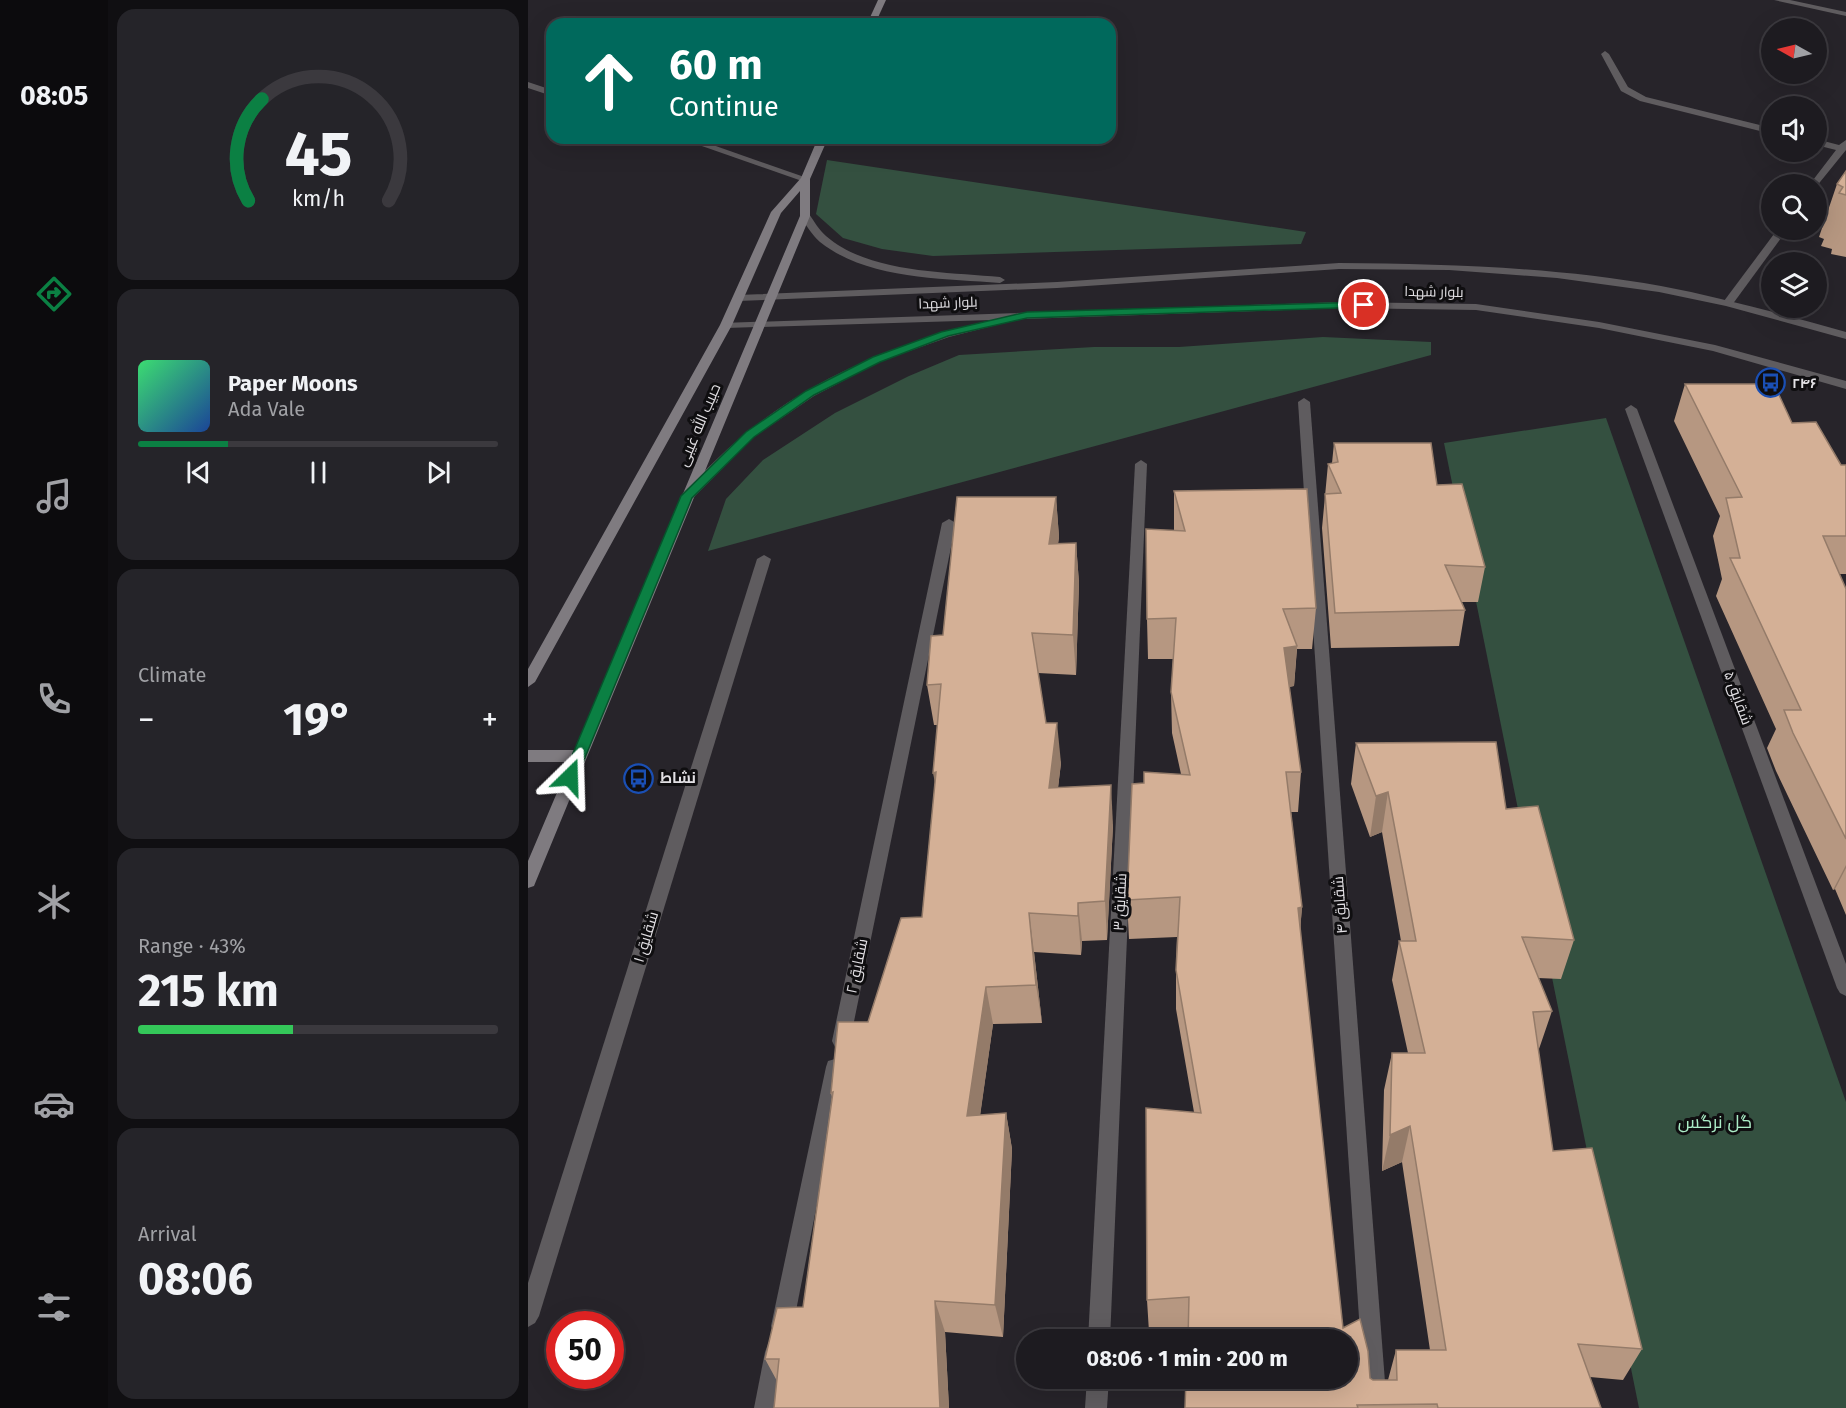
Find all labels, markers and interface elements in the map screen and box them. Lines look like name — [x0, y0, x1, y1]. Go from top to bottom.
north arrow — [1761, 18, 1827, 84]
map controls — [1761, 18, 1827, 318]
text: 60 m — [669, 40, 763, 90]
icon: ahead — [570, 42, 648, 120]
text: 08:05 — [20, 80, 88, 112]
text: Continue — [669, 91, 779, 123]
button: sound — [1761, 96, 1827, 162]
text: 45 — [284, 118, 352, 193]
button: search — [1761, 174, 1827, 240]
text: km/h — [291, 187, 345, 213]
button: layers — [1761, 252, 1827, 318]
icon: directions — [33, 273, 75, 315]
pin — [1338, 279, 1389, 330]
street label: بلوار شهدا — [1404, 283, 1464, 301]
icon: arrive — [1347, 288, 1380, 321]
street label: بلوار شهدا — [918, 293, 978, 313]
bus stop icon: ۲۴۶ — [1755, 367, 1787, 399]
text: Paper Moons — [228, 370, 358, 397]
place label: ۲۴۶ — [1792, 375, 1817, 392]
street label: حبیب الله غیبی — [673, 381, 725, 469]
text: Ada Vale — [228, 397, 305, 421]
icon: previous — [182, 456, 215, 489]
icon: pause — [302, 456, 335, 489]
icon: next — [422, 456, 455, 489]
icon: music — [33, 475, 75, 517]
text: Climate — [138, 663, 206, 687]
street label: شقایق ۵ — [1719, 669, 1756, 728]
icon: phone — [33, 678, 75, 720]
text: 19° — [283, 693, 353, 747]
text: − — [138, 700, 155, 740]
text: + — [482, 700, 498, 740]
position arrow — [538, 745, 602, 809]
bus stop icon: نشاط — [623, 762, 655, 794]
place label: نشاط — [660, 769, 696, 787]
street label: شقایق ۳ — [1109, 873, 1132, 931]
street label: شقایق ۴ — [1329, 875, 1352, 934]
icon: climate — [33, 881, 75, 923]
street label: شقایق ۱ — [630, 909, 663, 965]
text: Range · 43% — [138, 934, 246, 958]
street label: شقایق ۲ — [842, 937, 873, 995]
text: 215 km — [138, 964, 279, 1018]
icon: car — [33, 1083, 75, 1125]
park label: گل نرگس — [1678, 1111, 1752, 1133]
text: Arrival — [138, 1222, 197, 1246]
text: 08:06 — [138, 1252, 253, 1306]
icon: filters — [33, 1286, 75, 1328]
speed limit sign: 50 — [546, 1311, 624, 1389]
text: 08:06 · 1 min · 200 m — [1086, 1345, 1288, 1372]

